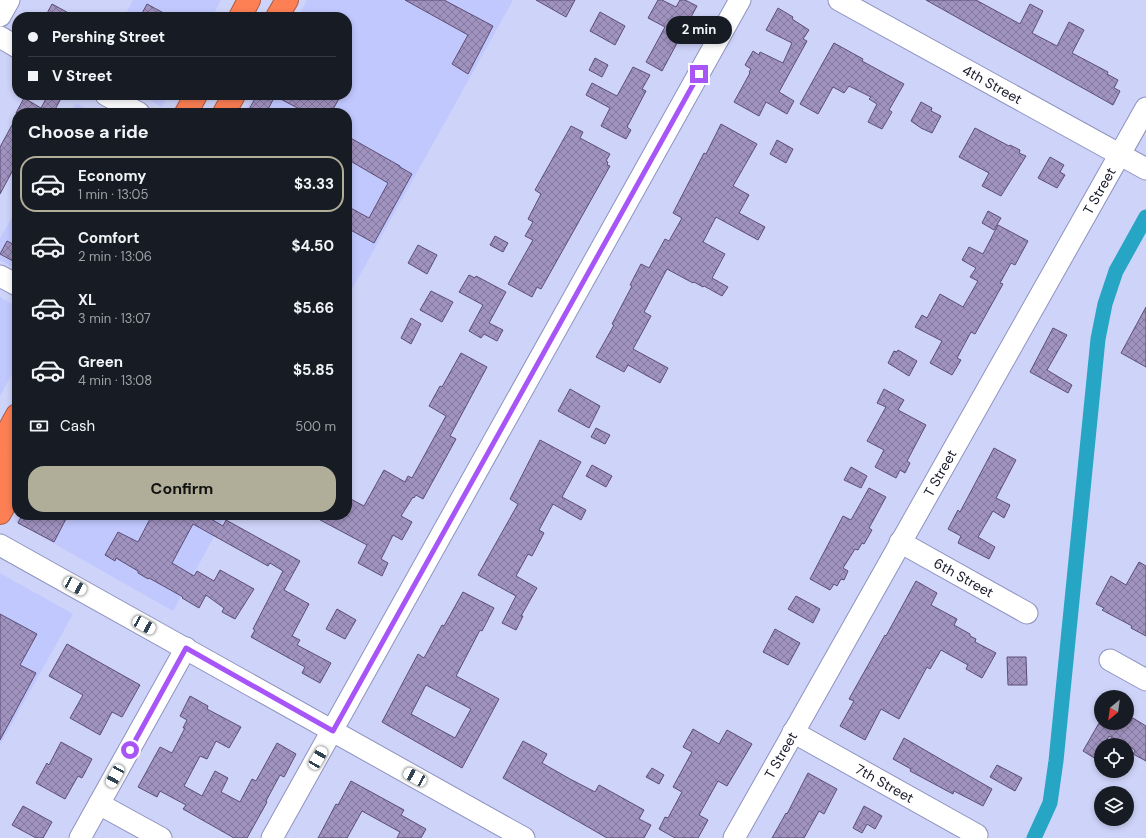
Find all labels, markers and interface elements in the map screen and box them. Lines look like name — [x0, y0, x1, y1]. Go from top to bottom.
callout: 2 min — [666, 16, 732, 44]
text: 2 min — [682, 21, 716, 38]
text: Pershing Street — [52, 27, 165, 47]
street label: 4th Street — [959, 61, 1025, 108]
route end — [690, 65, 708, 83]
text: V Street — [52, 66, 112, 86]
text: Choose a ride — [28, 120, 149, 144]
street label: T Street — [1079, 164, 1120, 218]
icon: car — [30, 166, 66, 202]
text: Economy — [78, 166, 146, 186]
text: $3.33 — [294, 174, 334, 194]
text: 1 min · 13:05 — [78, 186, 148, 203]
icon: car — [30, 228, 66, 264]
text: Comfort — [78, 228, 139, 248]
text: $4.50 — [292, 236, 334, 256]
text: 2 min · 13:06 — [78, 248, 152, 265]
icon: car — [30, 290, 66, 326]
text: XL — [78, 290, 96, 310]
text: $5.66 — [293, 298, 334, 318]
text: 3 min · 13:07 — [78, 310, 151, 327]
icon: car — [30, 352, 66, 388]
text: Green — [78, 352, 123, 372]
text: $5.85 — [293, 360, 334, 380]
text: 4 min · 13:08 — [78, 372, 152, 389]
icon: cash — [28, 415, 50, 437]
text: Cash — [60, 416, 95, 436]
text: 500 m — [295, 418, 336, 435]
street label: T Street — [919, 446, 960, 500]
button: Confirm — [28, 466, 336, 512]
street label: 6th Street — [931, 554, 997, 602]
car — [62, 575, 88, 597]
car — [131, 614, 157, 636]
north arrow — [1094, 690, 1134, 730]
map controls — [1094, 690, 1134, 826]
street label: T Street — [760, 729, 801, 782]
button: locate — [1094, 738, 1134, 778]
route start — [121, 741, 139, 759]
car — [307, 745, 329, 771]
street label: 7th Street — [852, 760, 917, 807]
car — [104, 763, 126, 789]
car — [402, 766, 428, 788]
button: layers — [1094, 786, 1134, 826]

